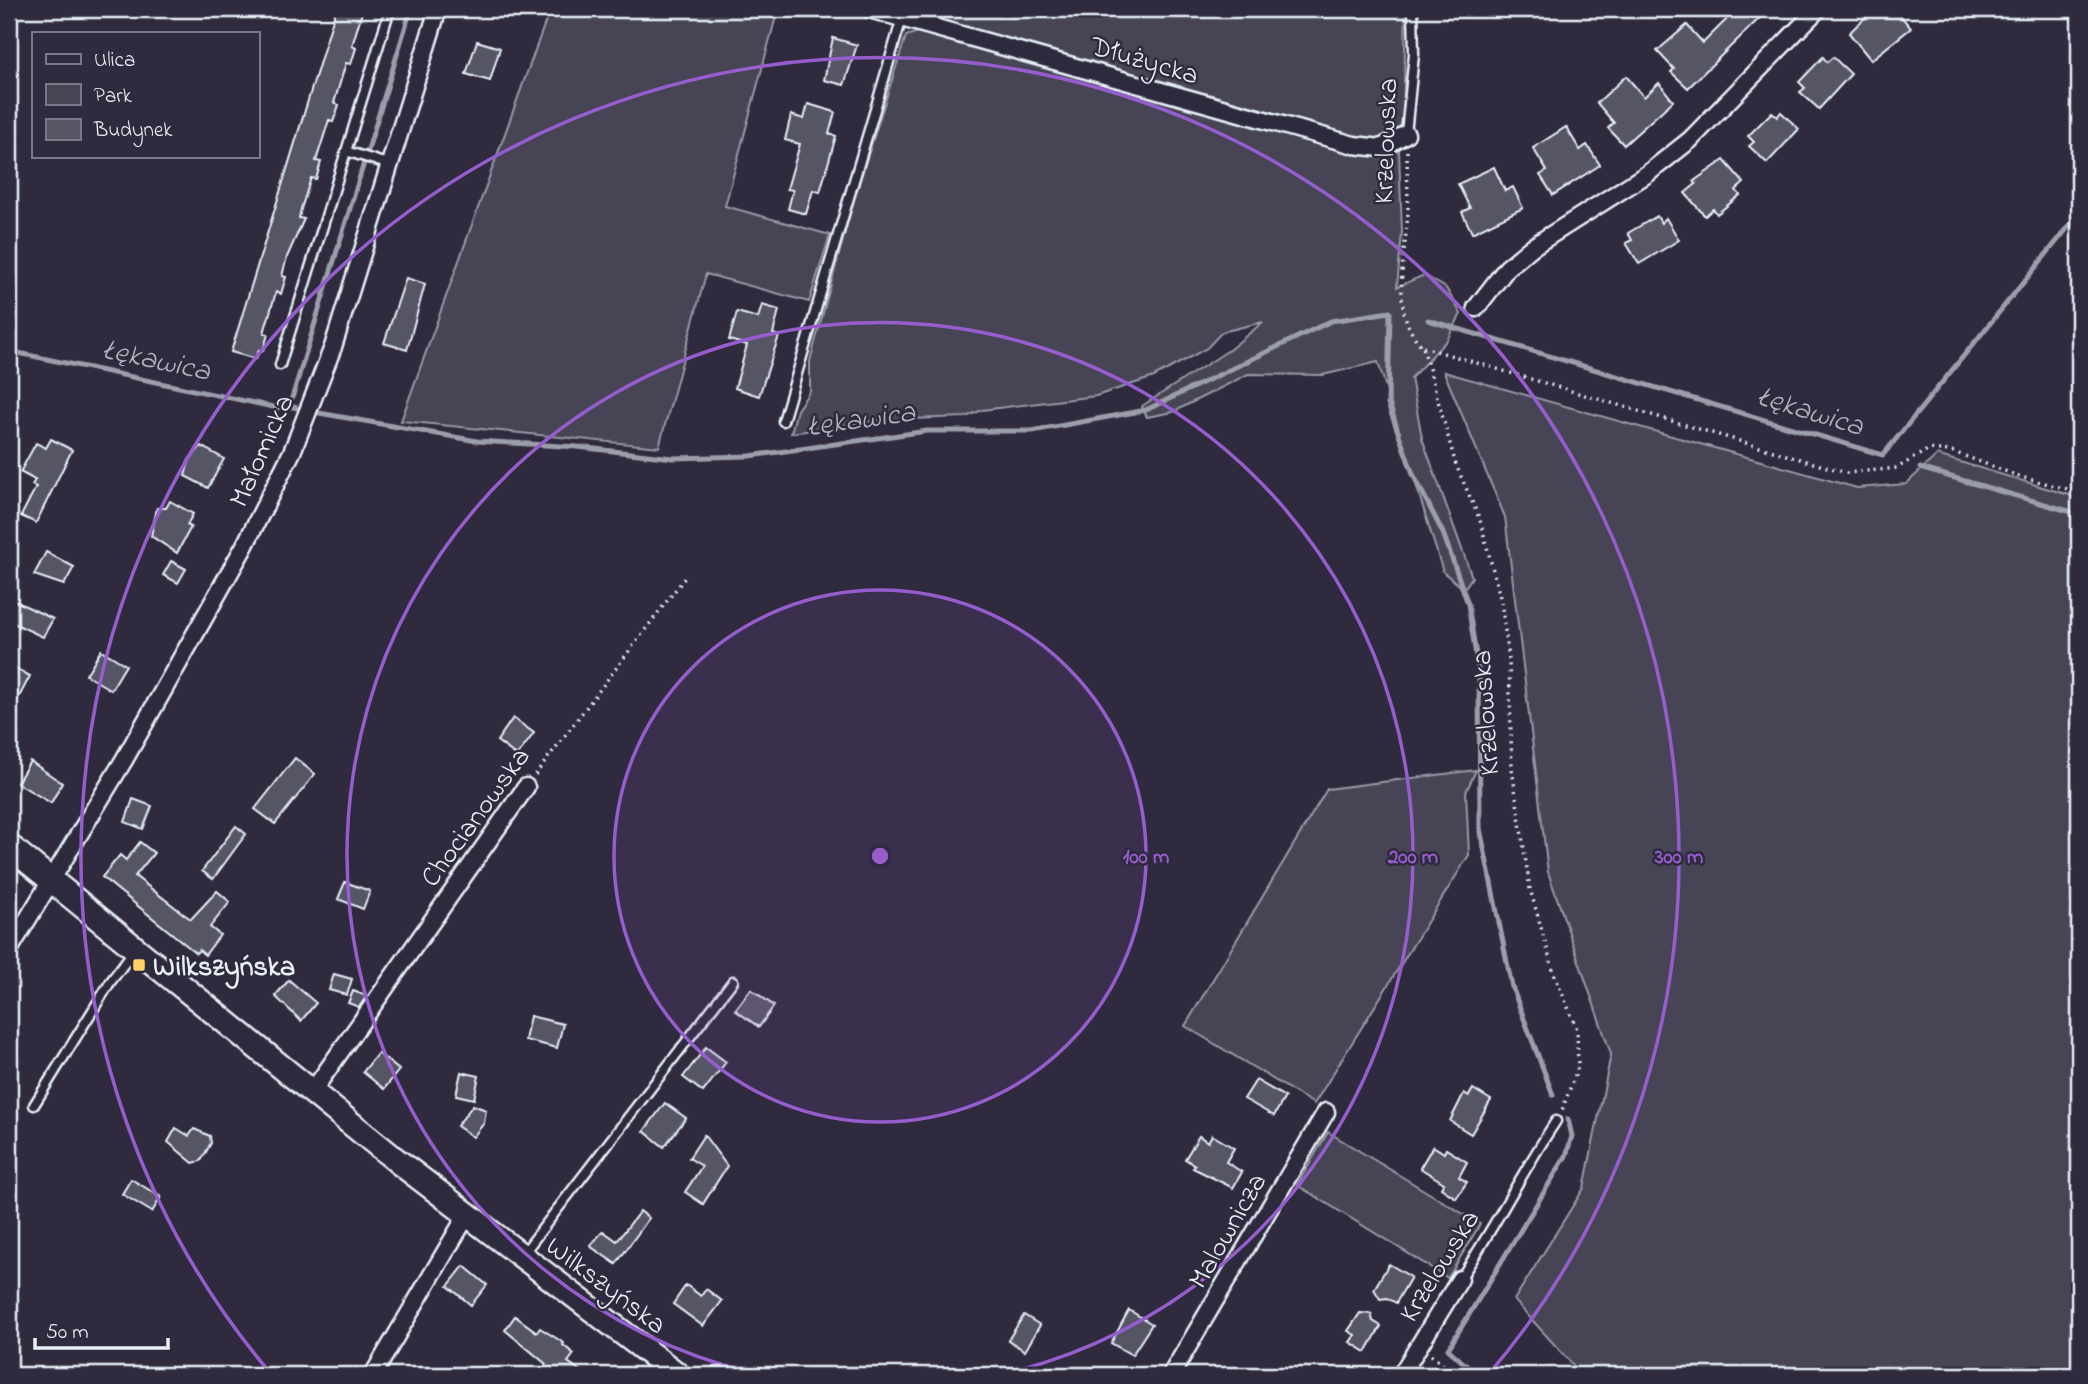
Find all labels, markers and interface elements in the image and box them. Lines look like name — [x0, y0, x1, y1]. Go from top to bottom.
street label: Dłużycka — [1084, 27, 1203, 97]
legend — [32, 32, 259, 158]
text: Ulica — [94, 46, 135, 76]
street label: Krzelowska — [1365, 78, 1410, 205]
text: Park — [94, 82, 133, 112]
text: Budynek — [93, 116, 173, 148]
water label: Łękawica — [99, 329, 215, 395]
water label: Łękawica — [1752, 376, 1869, 450]
street label: Małomicka — [220, 388, 306, 514]
water label: Łękawica — [805, 392, 919, 450]
street label: Krzelowska — [1463, 649, 1512, 777]
street label: Chocianowska — [412, 740, 542, 897]
text: 100 m — [1123, 843, 1169, 873]
text: 200 m — [1387, 843, 1438, 873]
text: 300 m — [1654, 843, 1703, 873]
centre of rings — [868, 844, 892, 868]
place label: Wilkszyńska — [153, 948, 295, 989]
marker: Wilkszyńska — [131, 957, 147, 973]
street label: Malownicza — [1179, 1166, 1279, 1297]
street label: Krzelowska — [1390, 1203, 1492, 1331]
street label: Wilkszyńska — [536, 1228, 674, 1346]
scale bar — [35, 1307, 168, 1351]
text: 50 m — [46, 1318, 89, 1348]

